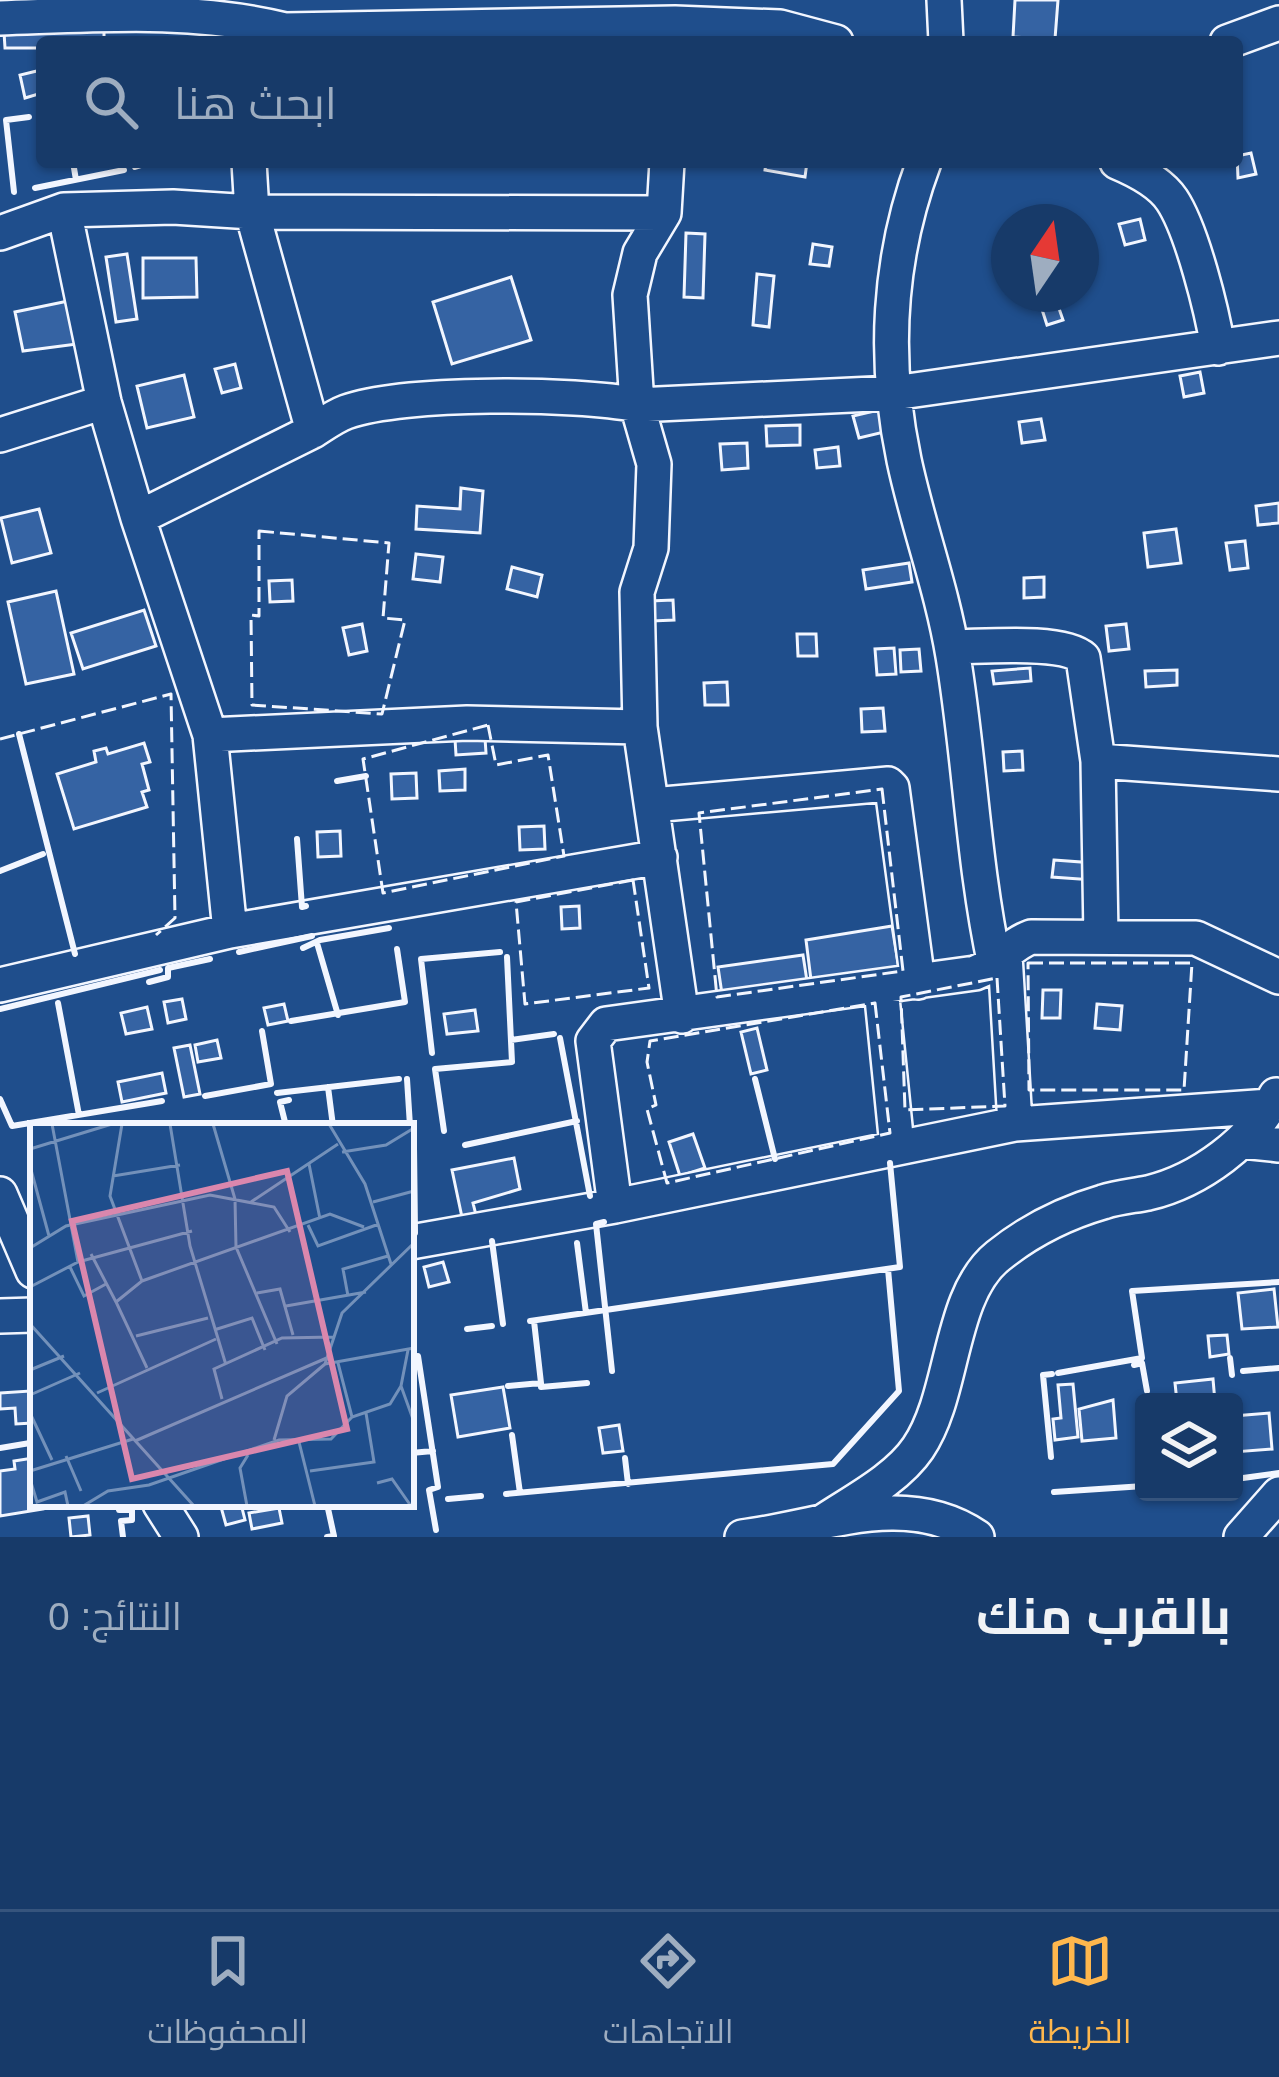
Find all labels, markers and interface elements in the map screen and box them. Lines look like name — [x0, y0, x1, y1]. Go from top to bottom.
search box — [36, 36, 1243, 168]
icon: search — [78, 69, 144, 135]
text: ابحث هنا — [174, 78, 337, 129]
north arrow — [991, 204, 1099, 312]
inset map — [30, 1123, 414, 1507]
map controls — [1135, 1393, 1243, 1501]
button: layers — [1135, 1393, 1243, 1501]
text: بالقرب منك — [976, 1588, 1231, 1645]
text: النتائج: 0 — [48, 1595, 182, 1638]
tab: المحفوظات — [147, 1928, 308, 2062]
tab: الاتجاهات — [603, 1928, 734, 2062]
tab: الخريطة — [1029, 1928, 1132, 2062]

